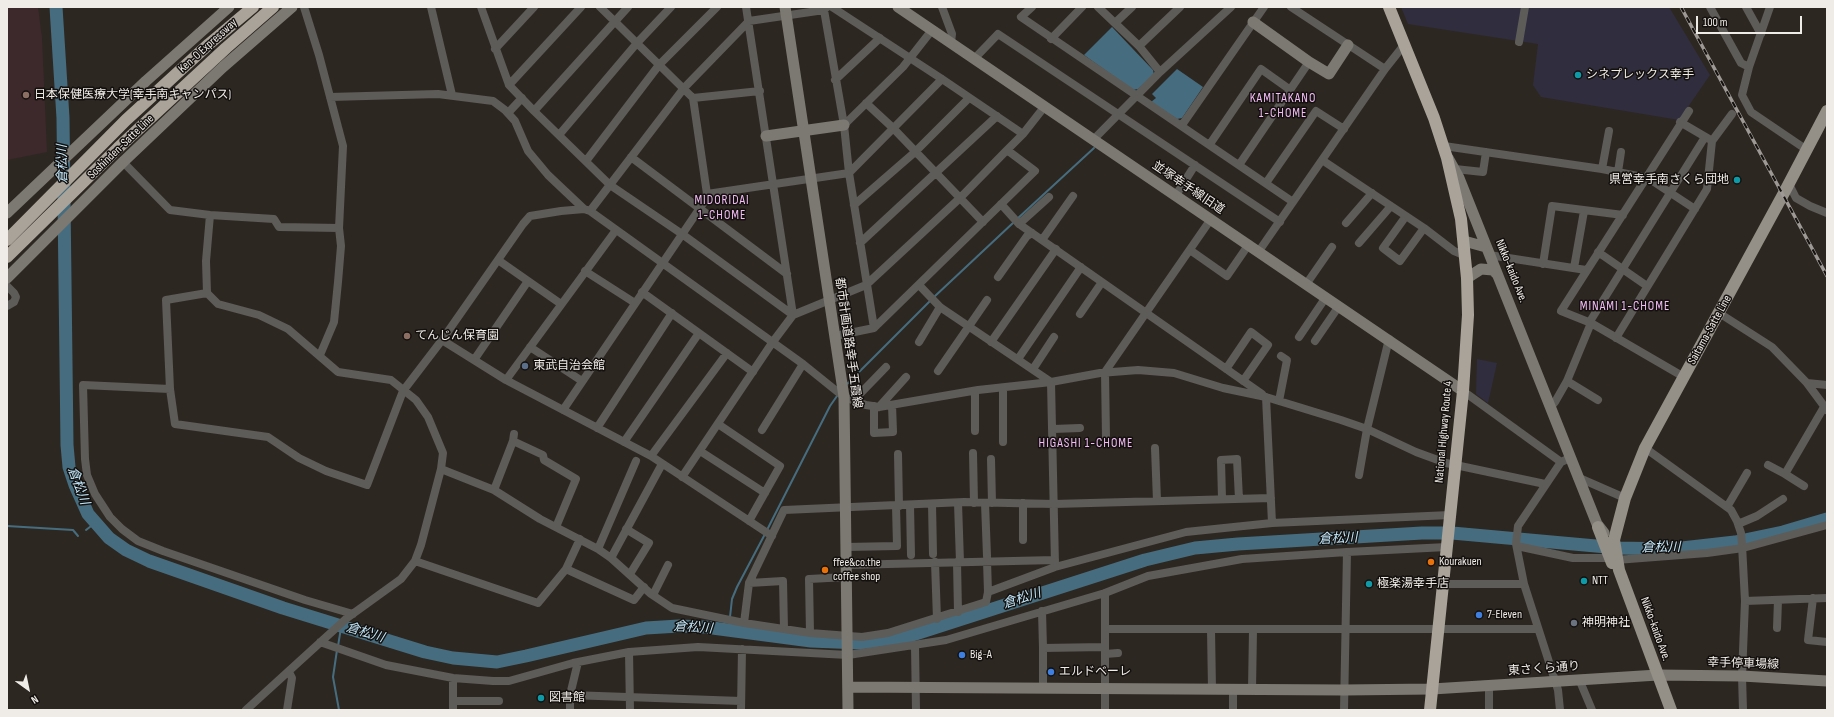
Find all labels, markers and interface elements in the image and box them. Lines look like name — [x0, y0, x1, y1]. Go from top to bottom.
scale bar — [1698, 8, 1804, 34]
text: 100 m — [1703, 15, 1728, 30]
street label: Ken-O Expressway — [176, 16, 240, 76]
place label: シネプレックス幸手 — [1586, 68, 1694, 82]
marker: シネプレックス幸手 — [1573, 70, 1583, 80]
place label: 日本保健医療大学(幸手南キャンパス) — [34, 88, 231, 102]
marker: 日本保健医療大学(幸手南キャンパス) — [21, 90, 31, 100]
district label: KAMITAKANO 1-CHOME — [1250, 91, 1316, 122]
street label: Soshinden-Satte Line — [85, 112, 157, 182]
water label: 倉松川 — [55, 144, 71, 184]
street label: 並塚幸手線旧道 — [1149, 159, 1227, 217]
place label: 県営幸手南さくら団地 — [1609, 173, 1729, 187]
marker: 県営幸手南さくら団地 — [1732, 175, 1742, 185]
district label: MIDORIDAI 1-CHOME — [694, 193, 750, 224]
street label: Nikko-kaido Ave. — [1492, 237, 1530, 305]
street label: 都市計画道路幸手五霞線 — [832, 277, 864, 409]
street label: Saitama-Satte Line — [1685, 293, 1735, 367]
district label: MINAMI 1-CHOME — [1580, 299, 1670, 315]
place label: てんじん保育園 — [415, 329, 499, 343]
marker: てんじん保育園 — [402, 331, 412, 341]
place label: 東武自治会館 — [533, 359, 605, 373]
marker: 東武自治会館 — [520, 361, 530, 371]
street label: National Highway Route 4 — [1432, 381, 1456, 483]
district label: HIGASHI 1-CHOME — [1039, 436, 1133, 452]
water label: 倉松川 — [64, 465, 92, 507]
water label: 倉松川 — [1318, 530, 1358, 548]
water label: 倉松川 — [1641, 540, 1681, 556]
place label: Kourakuen — [1439, 555, 1482, 569]
place label: ffee&co.the coffee shop — [833, 556, 881, 584]
marker: Kourakuen — [1426, 557, 1436, 567]
marker: ffee&co.the coffee shop — [820, 565, 830, 575]
place label: NTT — [1592, 574, 1608, 588]
marker: NTT — [1579, 576, 1589, 586]
place label: 極楽湯幸手店 — [1377, 577, 1449, 591]
marker: 極楽湯幸手店 — [1364, 579, 1374, 589]
water label: 倉松川 — [1001, 586, 1043, 612]
street label: Nikko-kaido Ave. — [1637, 595, 1673, 663]
place label: 7-Eleven — [1487, 608, 1522, 622]
marker: 7-Eleven — [1474, 610, 1484, 620]
place label: 神明神社 — [1582, 616, 1630, 630]
marker: 神明神社 — [1569, 618, 1579, 628]
water label: 倉松川 — [673, 619, 713, 637]
water label: 倉松川 — [344, 620, 386, 646]
place label: Big-A — [970, 648, 992, 662]
marker: Big-A — [957, 650, 967, 660]
street label: 幸手停車場線 — [1707, 656, 1779, 672]
street label: 東さくら通り — [1508, 659, 1580, 679]
place label: エルドベーレ — [1059, 665, 1131, 679]
marker: エルドベーレ — [1046, 667, 1056, 677]
north arrow — [8, 669, 48, 709]
place label: 図書館 — [549, 691, 585, 705]
text: N — [29, 692, 41, 707]
marker: 図書館 — [536, 693, 546, 703]

